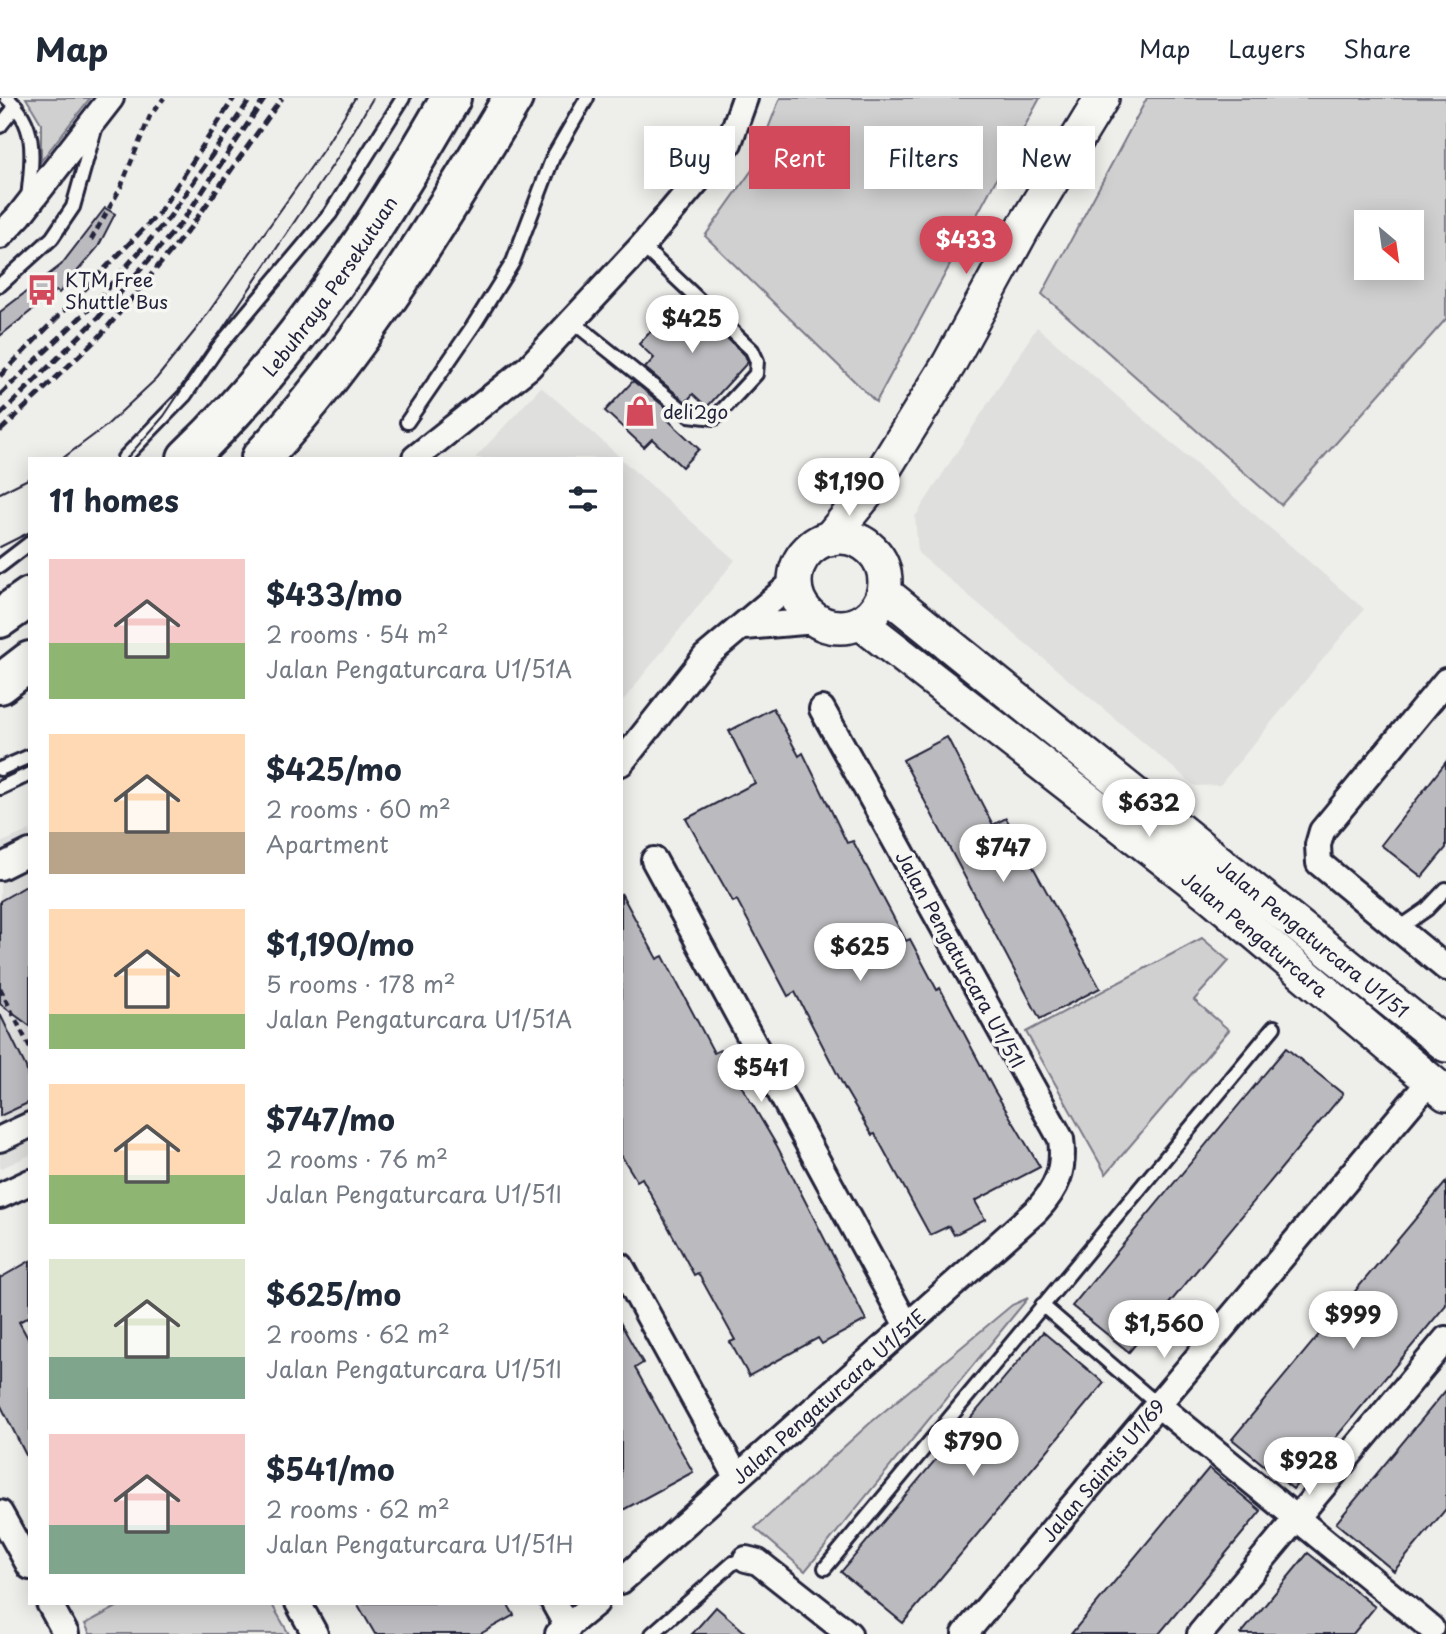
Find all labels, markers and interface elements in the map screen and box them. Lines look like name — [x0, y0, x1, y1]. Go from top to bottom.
text: Map — [35, 23, 108, 73]
text: Map — [1139, 30, 1190, 66]
text: Layers — [1228, 30, 1305, 66]
text: Share — [1343, 30, 1411, 66]
chip: Buy — [644, 126, 735, 189]
chip: Rent — [749, 126, 850, 189]
chip: Filters — [864, 126, 983, 189]
chip: New — [997, 126, 1095, 189]
street label: Lebuhraya Persekutuan — [255, 190, 403, 382]
north arrow — [1354, 210, 1424, 280]
map controls — [1354, 210, 1424, 280]
pin: $433 — [925, 216, 1007, 276]
text: $433 — [936, 221, 996, 256]
place label: KTM Free Shuttle Bus — [65, 265, 168, 315]
bus stop icon: KTM Free Shuttle Bus — [25, 273, 59, 307]
pin: $425 — [651, 296, 733, 355]
text: $425 — [662, 300, 722, 335]
shop icon: deli2go — [623, 394, 657, 428]
place label: deli2go — [663, 397, 728, 425]
pin: $1,190 — [792, 458, 906, 518]
text: $1,190 — [814, 463, 884, 498]
text: 11 homes — [49, 477, 179, 522]
icon: filters — [564, 480, 602, 518]
text: $433/mo — [266, 571, 402, 616]
icon: home — [105, 587, 189, 671]
text: 2 rooms · 54 m² — [266, 616, 449, 651]
text: Jalan Pengaturcara U1/51A — [266, 651, 572, 686]
text: $425/mo — [266, 746, 402, 791]
icon: home — [105, 762, 189, 846]
pin: $632 — [1108, 780, 1190, 839]
text: $632 — [1118, 784, 1180, 819]
text: 2 rooms · 60 m² — [266, 791, 451, 826]
pin: $747 — [962, 824, 1044, 884]
text: Apartment — [266, 826, 389, 861]
text: $747 — [975, 829, 1031, 864]
street label: Jalan Pengaturcara U1/51I — [889, 845, 1033, 1073]
street label: Jalan Pengaturcara U1/51 — [1211, 852, 1415, 1024]
street label: Jalan Pengaturcara — [1176, 864, 1335, 1003]
text: $1,190/mo — [266, 921, 414, 966]
pin: $625 — [819, 924, 901, 983]
text: $625 — [830, 928, 890, 963]
icon: home — [105, 937, 189, 1021]
text: 5 rooms · 178 m² — [266, 966, 456, 1001]
text: Jalan Pengaturcara U1/51A — [266, 1001, 572, 1036]
pin: $541 — [720, 1044, 802, 1104]
text: $541 — [734, 1049, 789, 1084]
text: $747/mo — [266, 1096, 395, 1141]
icon: home — [105, 1112, 189, 1196]
text: 2 rooms · 76 m² — [266, 1141, 448, 1176]
text: Jalan Pengaturcara U1/51I — [266, 1176, 562, 1211]
text: $625/mo — [266, 1271, 401, 1316]
icon: home — [105, 1287, 189, 1371]
pin: $999 — [1312, 1292, 1394, 1351]
text: $999 — [1325, 1296, 1381, 1331]
pin: $1,560 — [1107, 1300, 1221, 1360]
street label: Jalan Pengaturcara U1/51E — [725, 1302, 932, 1490]
text: $1,560 — [1124, 1305, 1204, 1340]
text: 2 rooms · 62 m² — [266, 1316, 450, 1351]
text: Jalan Pengaturcara U1/51I — [266, 1351, 562, 1386]
street label: Jalan Saintis U1/69 — [1034, 1393, 1171, 1548]
pin: $790 — [932, 1418, 1014, 1478]
text: $790 — [944, 1423, 1002, 1458]
pin: $928 — [1268, 1438, 1350, 1497]
text: $928 — [1280, 1442, 1338, 1477]
text: $541/mo — [266, 1446, 395, 1491]
icon: home — [105, 1462, 189, 1546]
text: 2 rooms · 62 m² — [266, 1491, 450, 1526]
text: Jalan Pengaturcara U1/51H — [266, 1526, 574, 1561]

